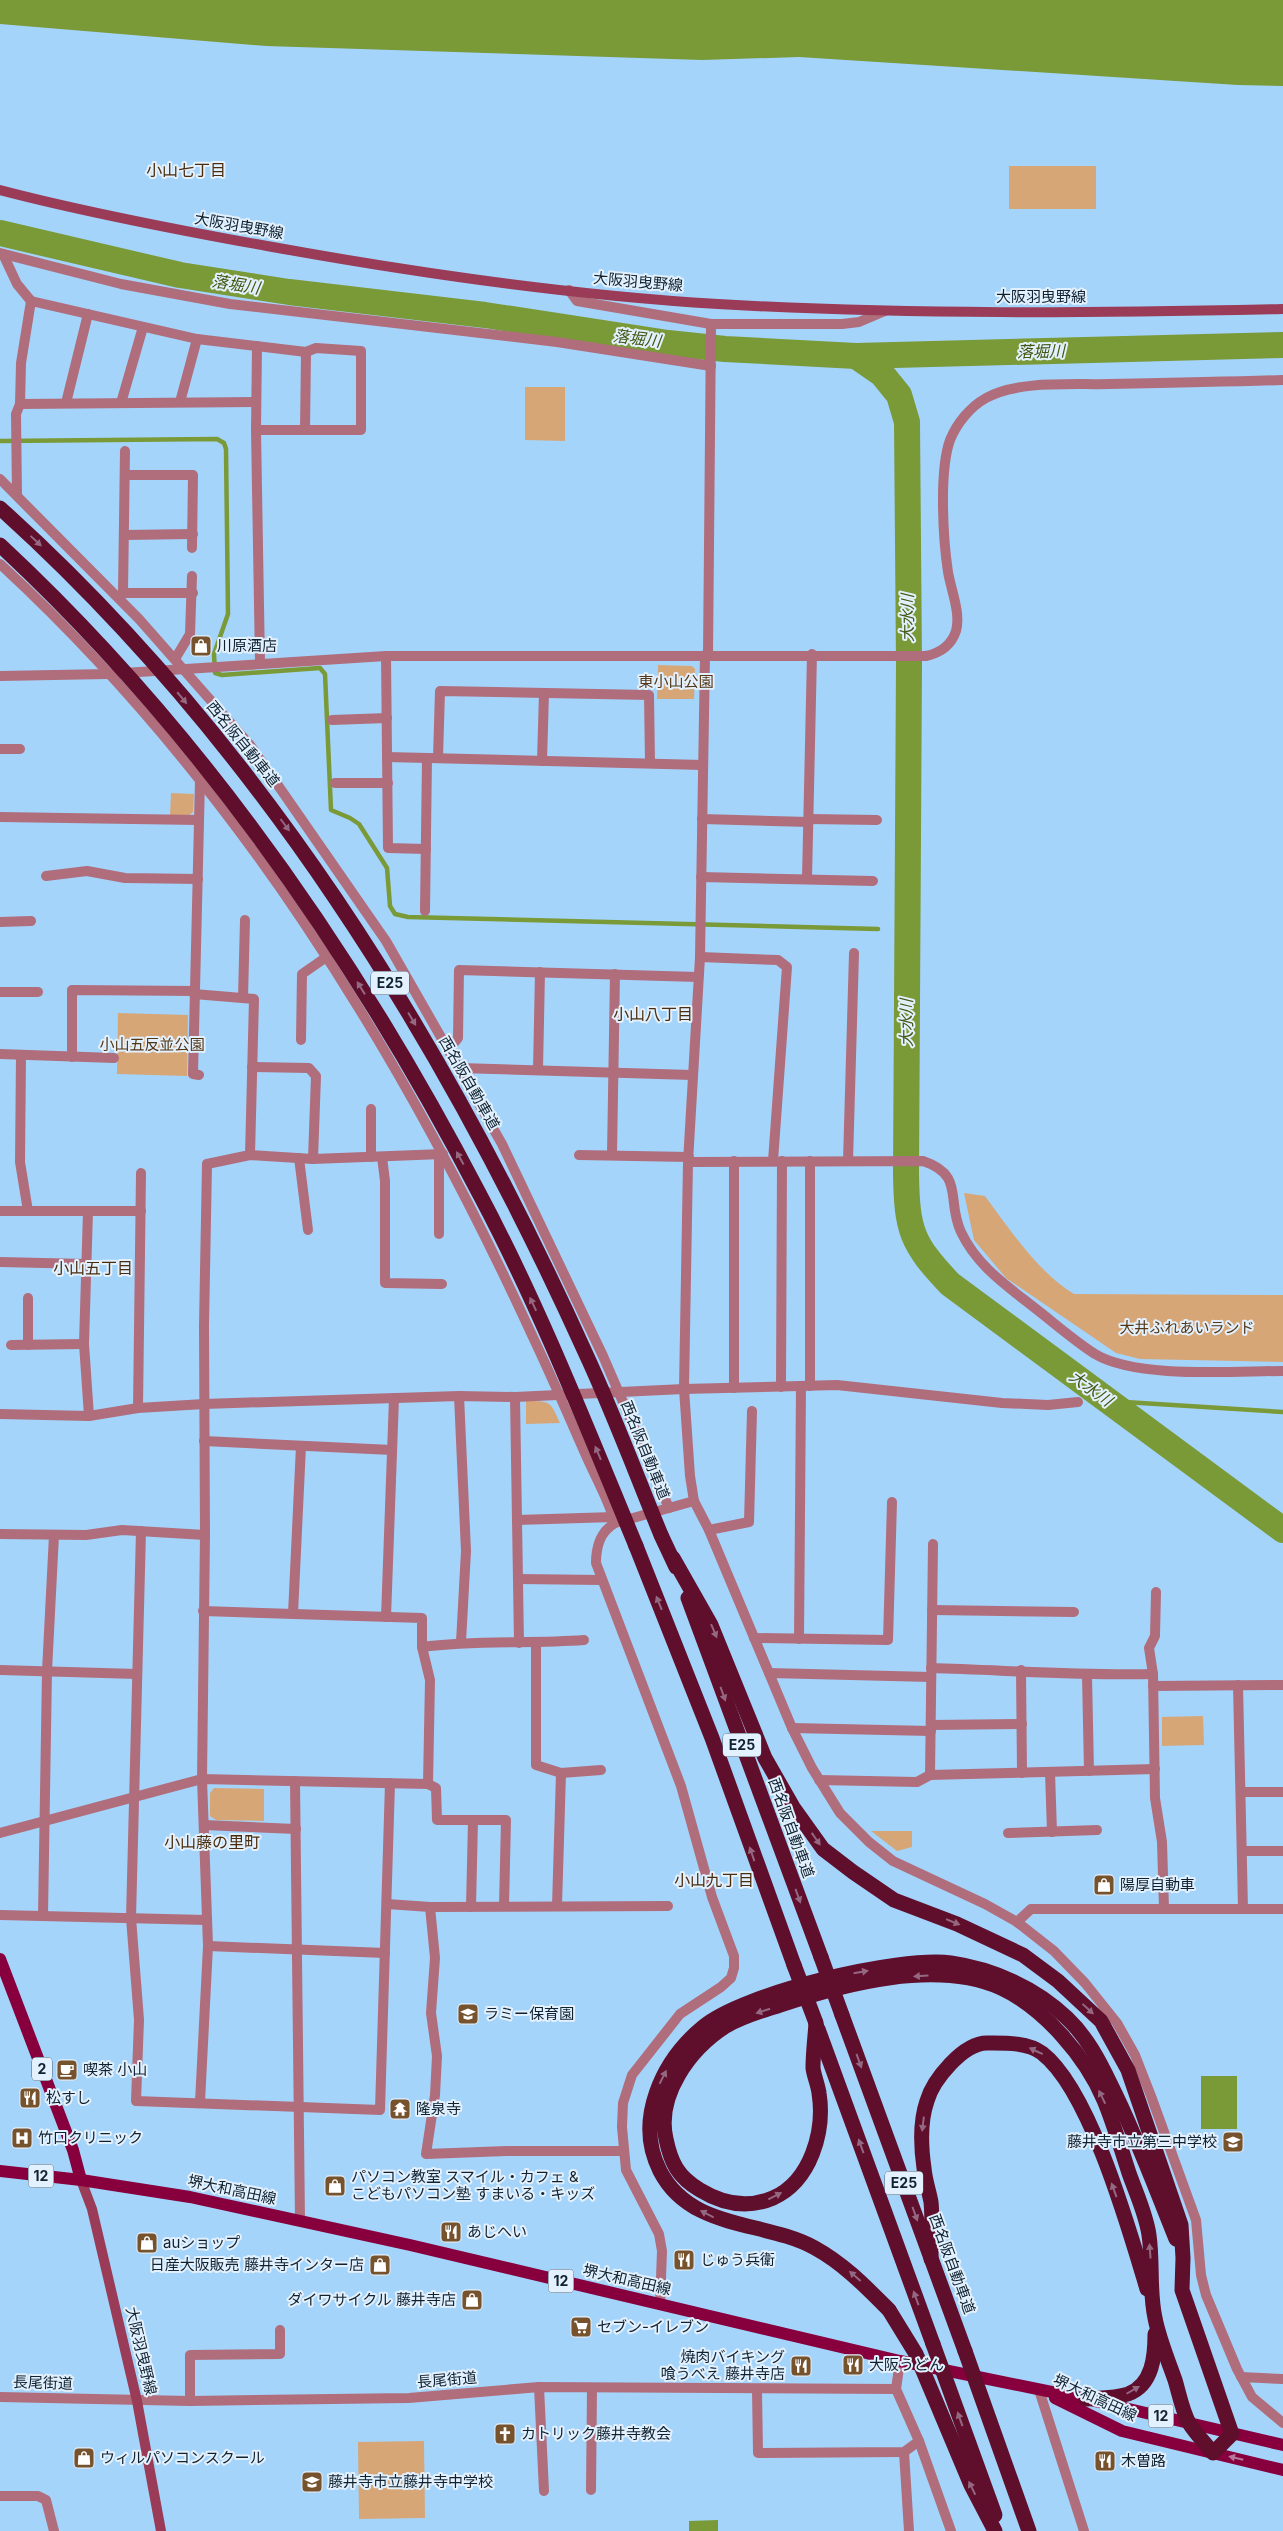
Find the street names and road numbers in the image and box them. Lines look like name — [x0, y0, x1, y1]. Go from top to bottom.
street label: 大阪羽曳野線 — [193, 208, 285, 243]
street label: 大阪羽曳野線 — [592, 268, 684, 295]
street label: 大阪羽曳野線 — [996, 287, 1086, 306]
street label: 西名阪自動車道 — [203, 697, 284, 790]
road number: E25 — [371, 971, 409, 994]
street label: 西名阪自動車道 — [435, 1033, 504, 1133]
street label: 西名阪自動車道 — [617, 1398, 674, 1502]
road number: E25 — [723, 1734, 761, 1756]
street label: 西名阪自動車道 — [765, 1775, 818, 1880]
road number: 2 — [32, 2058, 52, 2080]
road number: 12 — [28, 2164, 54, 2188]
street label: 堺大和高田線 — [186, 2171, 278, 2208]
road number: E25 — [885, 2172, 923, 2194]
street label: 西名阪自動車道 — [926, 2211, 979, 2316]
street label: 堺大和高田線 — [581, 2260, 673, 2299]
road number: 12 — [548, 2270, 574, 2292]
street label: 大阪羽曳野線 — [122, 2305, 161, 2397]
street label: 長尾街道 — [416, 2367, 478, 2392]
street label: 堺大和高田線 — [1050, 2370, 1140, 2425]
street label: 長尾街道 — [13, 2372, 73, 2393]
road number: 12 — [1148, 2404, 1174, 2428]

